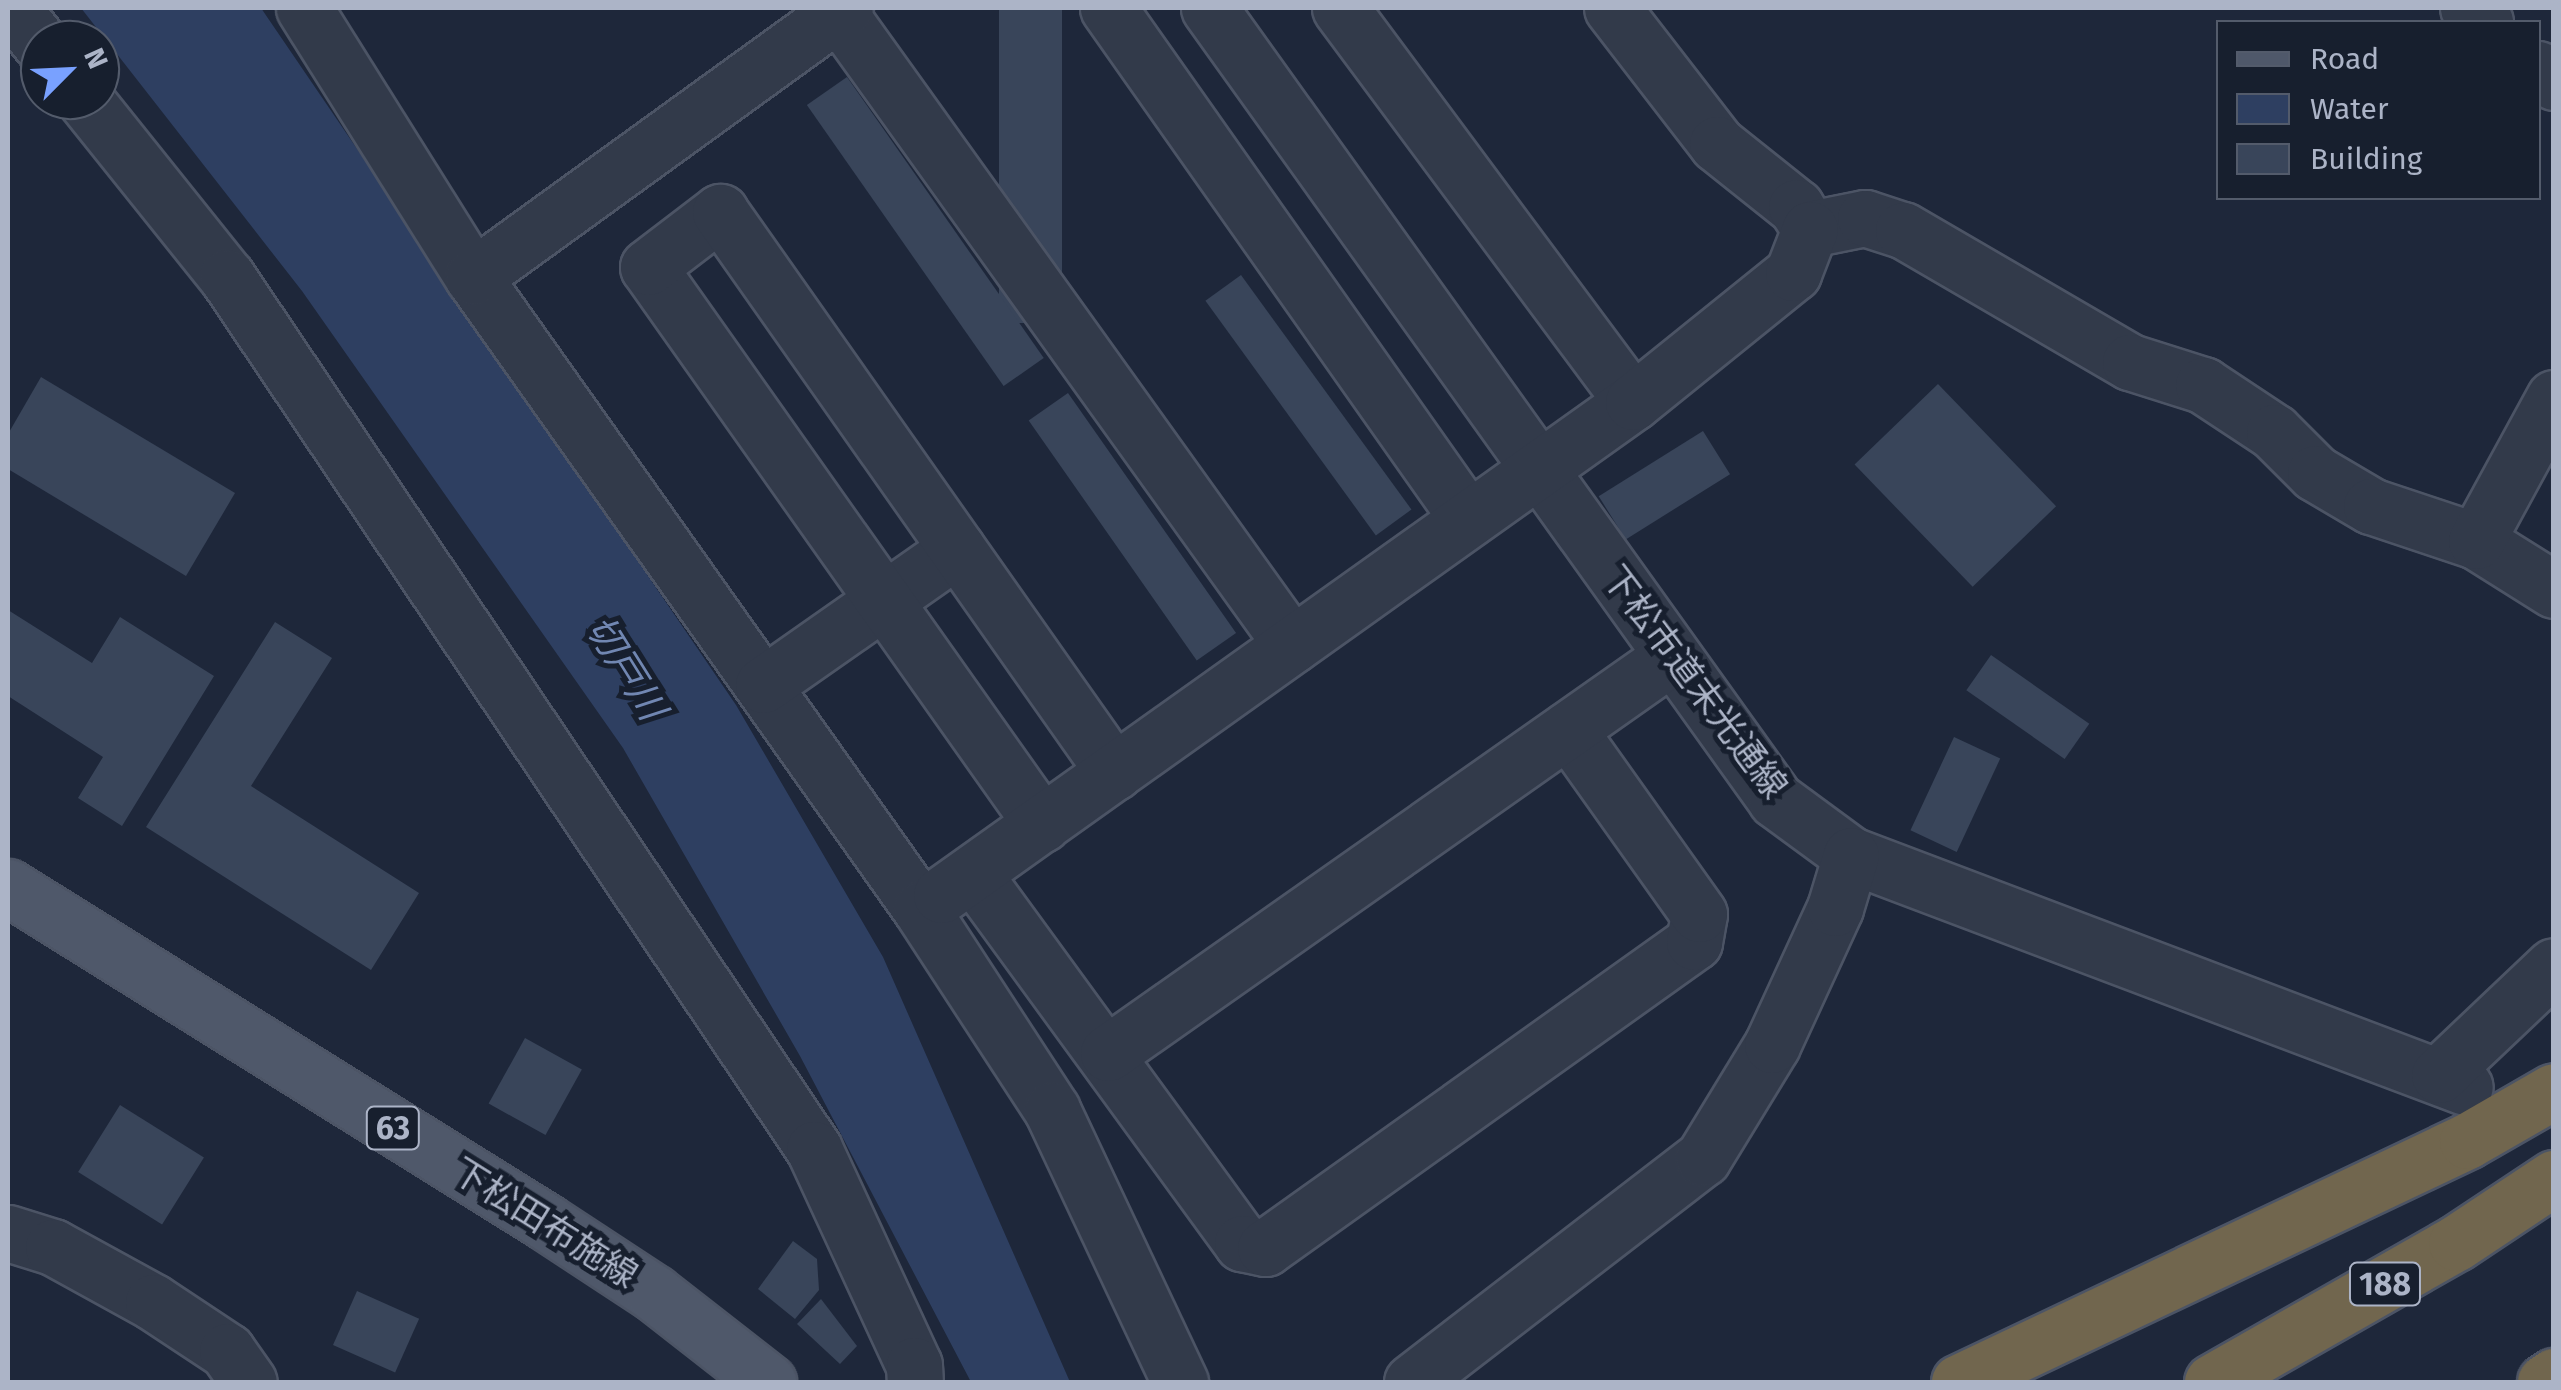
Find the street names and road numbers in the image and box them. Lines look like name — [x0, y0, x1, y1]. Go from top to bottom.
street label: 下松市道末光通線 — [1594, 558, 1796, 806]
road number: 63 — [366, 1101, 420, 1155]
street label: 下松田布施線 — [445, 1150, 645, 1296]
road number: 188 — [2348, 1257, 2422, 1311]

